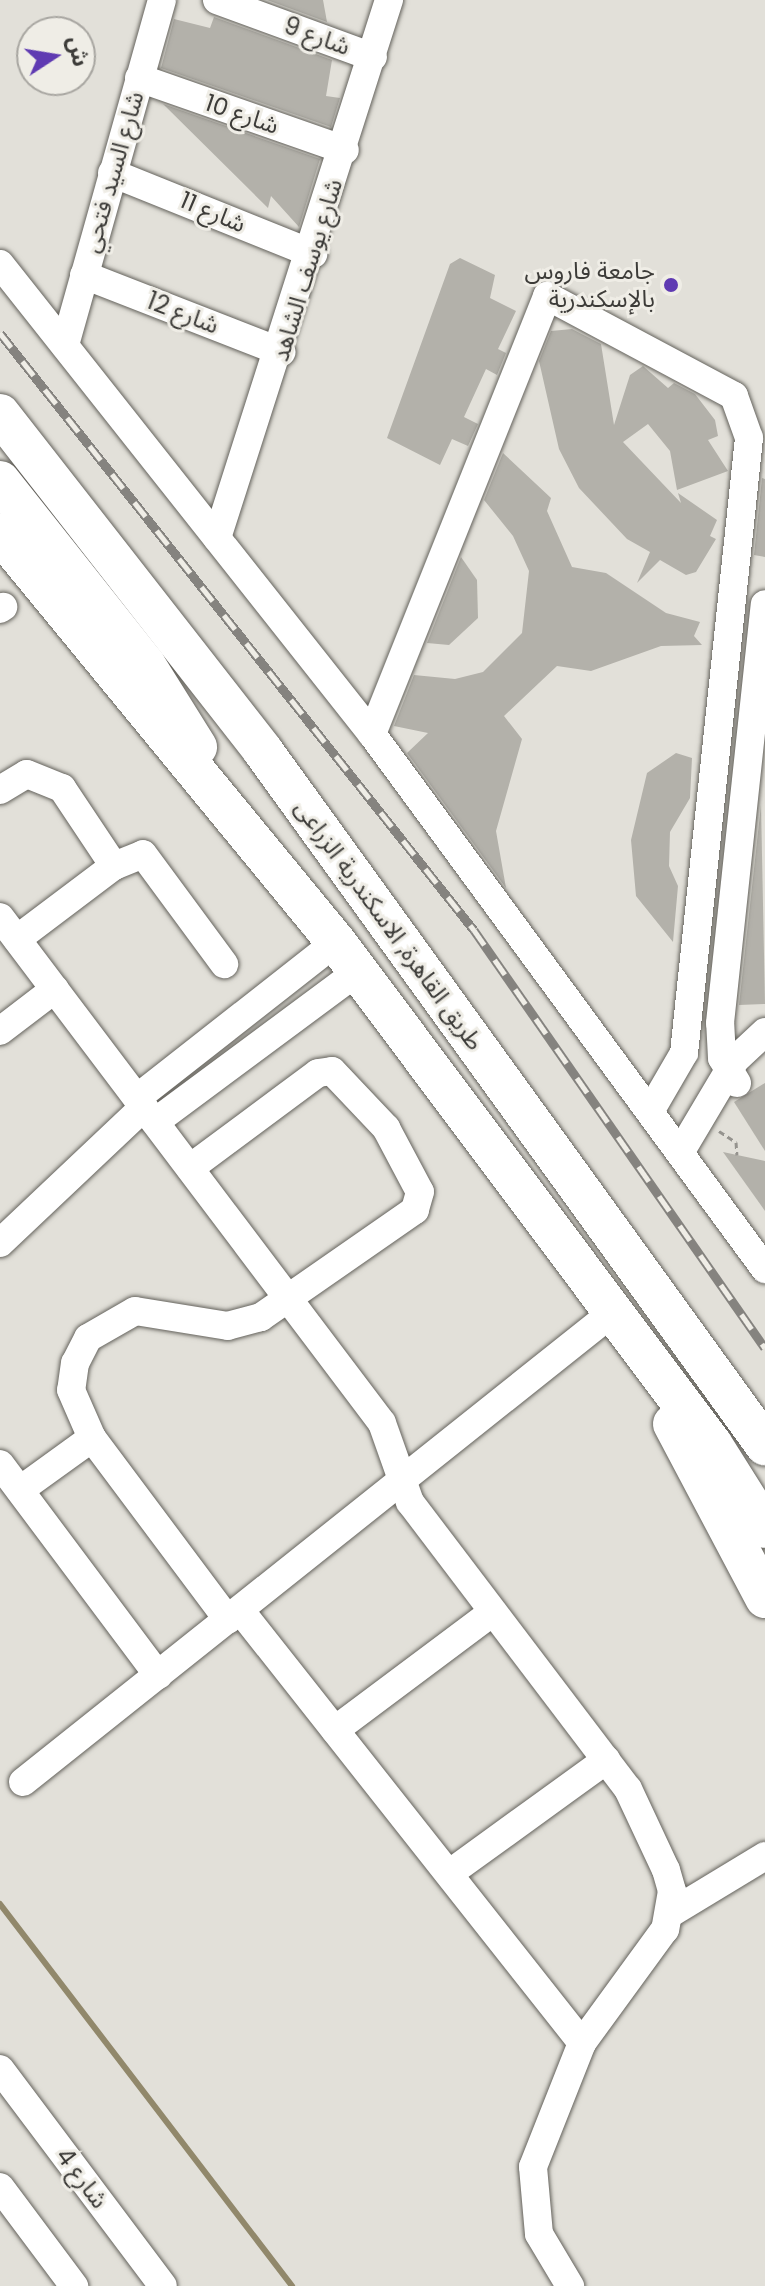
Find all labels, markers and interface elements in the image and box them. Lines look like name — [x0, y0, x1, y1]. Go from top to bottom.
street label: شارع 9 — [280, 11, 354, 61]
north arrow — [16, 16, 96, 96]
text: ش — [60, 33, 96, 69]
street label: شارع السيد فتحي — [76, 88, 150, 256]
street label: شارع 10 — [201, 88, 283, 140]
street label: شارع يوسف الشاهد — [266, 175, 348, 365]
street label: شارع 11 — [176, 185, 250, 239]
place label: جامعة فاروس بالإسكندرية — [524, 257, 655, 313]
marker: جامعة فاروس بالإسكندرية — [662, 276, 680, 294]
street label: شارع 12 — [143, 286, 223, 340]
street label: طريق القاهرة, الاسكندرية الزراعى — [289, 794, 489, 1056]
street label: شارع 4 — [50, 2142, 114, 2214]

